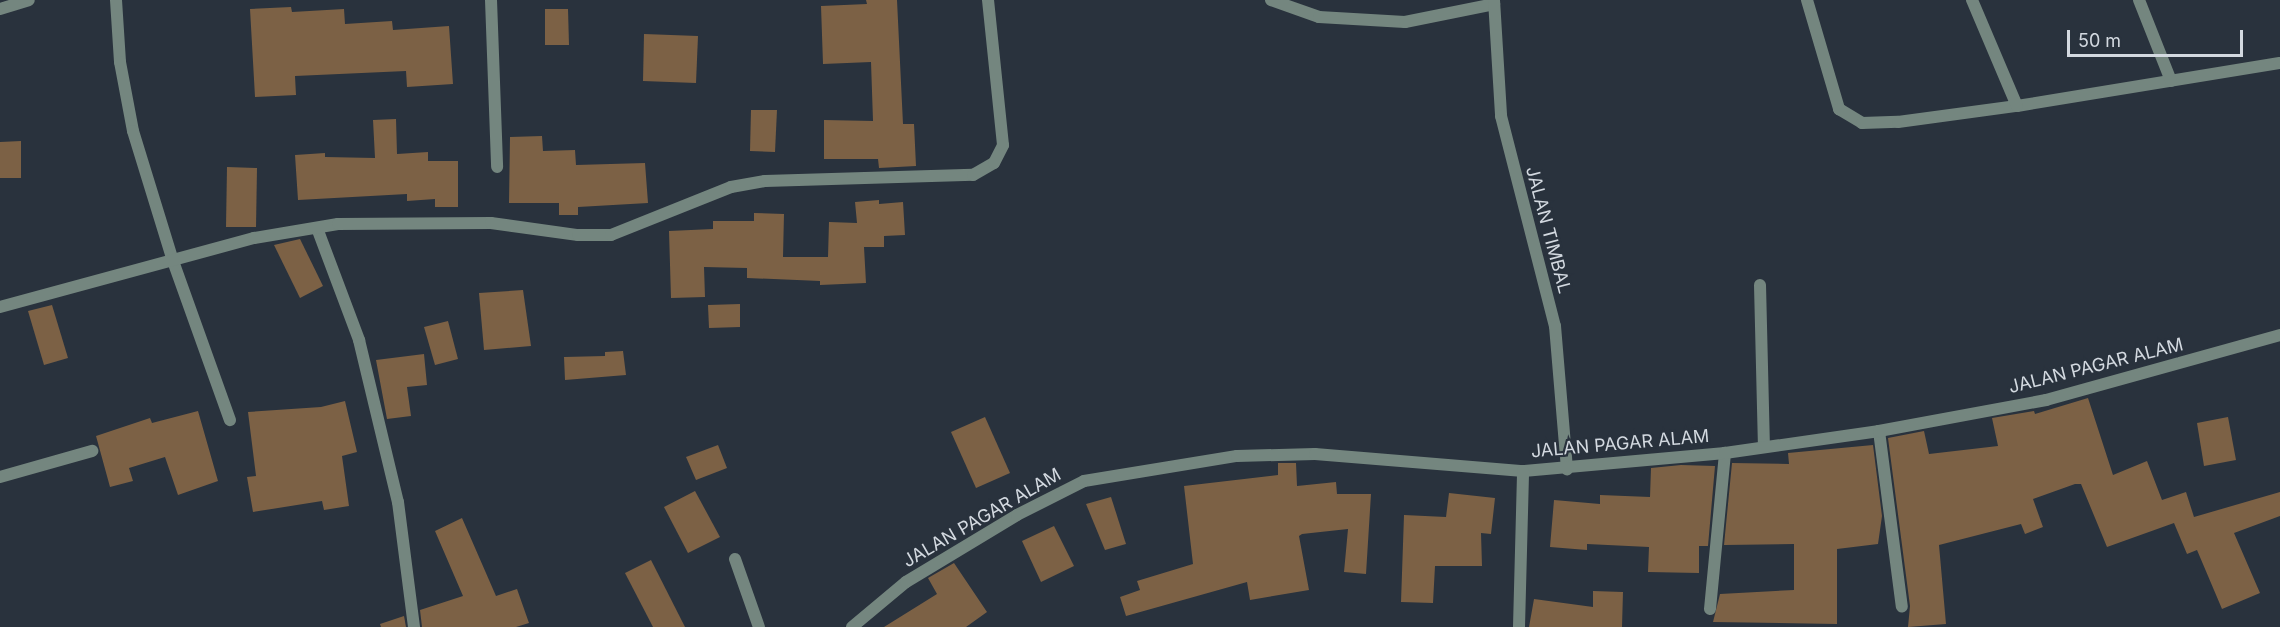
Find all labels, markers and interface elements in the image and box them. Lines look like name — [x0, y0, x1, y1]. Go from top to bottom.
scale bar — [2070, 18, 2246, 56]
text: 50 m — [2078, 30, 2121, 51]
street label: JALAN TIMBAL — [1521, 164, 1575, 296]
street label: JALAN PAGAR ALAM — [2007, 334, 2185, 398]
street label: JALAN PAGAR ALAM — [1530, 425, 1710, 463]
street label: JALAN PAGAR ALAM — [899, 464, 1065, 572]

